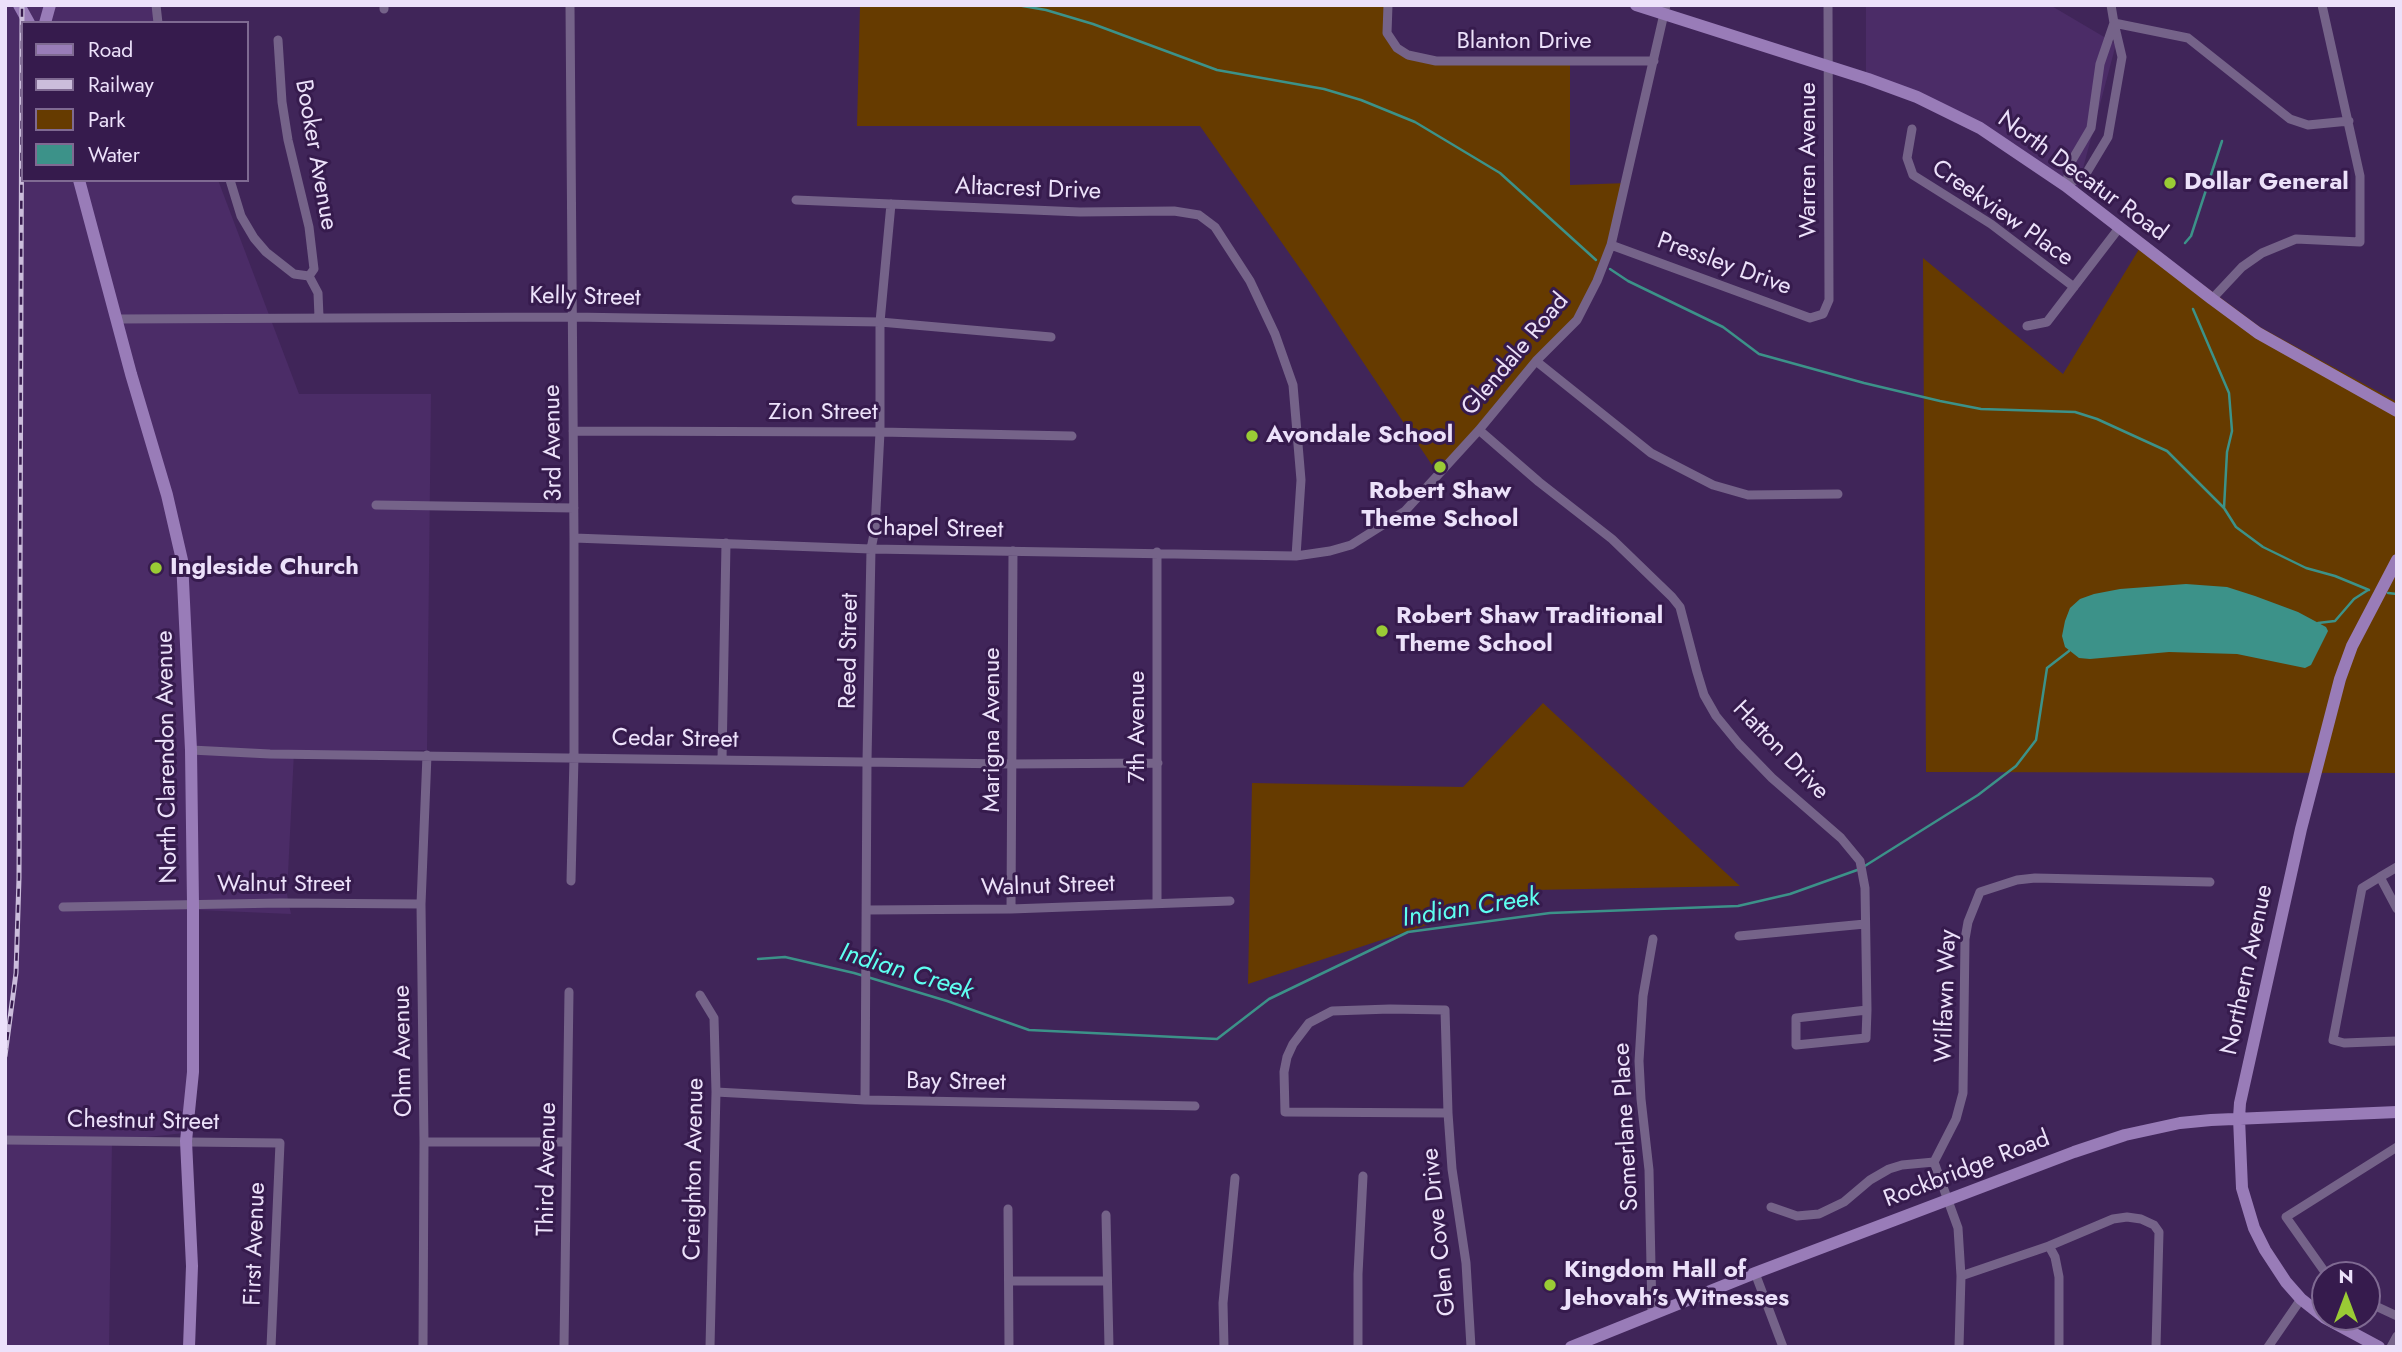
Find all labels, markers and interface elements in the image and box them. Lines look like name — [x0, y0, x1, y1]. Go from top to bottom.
legend — [21, 21, 248, 182]
street label: Blanton Drive — [1456, 28, 1592, 56]
text: Road — [88, 35, 133, 65]
text: Railway — [88, 70, 154, 100]
street label: Booker Avenue — [288, 77, 342, 233]
street label: Warren Avenue — [1795, 82, 1823, 238]
text: Park — [88, 105, 125, 135]
street label: North Decatur Road — [1992, 106, 2172, 248]
text: Water — [88, 140, 140, 170]
street label: Creekview Place — [1926, 155, 2078, 273]
place label: Dollar General — [2184, 169, 2349, 197]
street label: Altacrest Drive — [954, 173, 1102, 207]
marker: Dollar General — [2162, 175, 2178, 191]
street label: Pressley Drive — [1653, 227, 1795, 303]
street label: Kelly Street — [529, 283, 641, 313]
street label: Glendale Road — [1456, 288, 1576, 422]
street label: 3rd Avenue — [539, 384, 569, 502]
street label: Zion Street — [768, 399, 878, 427]
place label: Avondale School — [1266, 422, 1453, 450]
marker: Avondale School — [1244, 428, 1260, 444]
marker: Robert Shaw Theme School — [1432, 459, 1448, 475]
place label: Robert Shaw Theme School — [1362, 478, 1518, 534]
street label: Chapel Street — [866, 514, 1004, 546]
place label: Ingleside Church — [170, 554, 359, 582]
marker: Ingleside Church — [148, 560, 164, 576]
street label: Reed Street — [835, 593, 865, 709]
place label: Robert Shaw Traditional Theme School — [1396, 603, 1663, 659]
marker: Robert Shaw Traditional Theme School — [1374, 623, 1390, 639]
street label: North Clarendon Avenue — [151, 630, 185, 884]
street label: Marigna Avenue — [979, 647, 1007, 813]
street label: 7th Avenue — [1124, 671, 1152, 783]
street label: Hatton Drive — [1726, 696, 1834, 806]
street label: Cedar Street — [611, 724, 739, 756]
street label: Walnut Street — [981, 870, 1115, 904]
street label: Walnut Street — [217, 871, 351, 899]
street label: Northern Avenue — [2216, 882, 2280, 1058]
water label: Indian Creek — [1400, 883, 1542, 935]
street label: Wilfawn Way — [1930, 929, 1964, 1063]
water label: Indian Creek — [835, 938, 977, 1008]
street label: Ohm Avenue — [388, 985, 420, 1117]
street label: Somerlane Place — [1608, 1042, 1646, 1212]
street label: Bay Street — [906, 1068, 1006, 1098]
street label: Creighton Avenue — [679, 1077, 711, 1261]
street label: Third Avenue — [532, 1102, 564, 1236]
street label: Chestnut Street — [67, 1106, 219, 1138]
street label: Rockbridge Road — [1880, 1125, 2054, 1215]
street label: Glen Cove Drive — [1417, 1147, 1463, 1317]
street label: First Avenue — [239, 1182, 273, 1306]
place label: Kingdom Hall of Jehovah’s Witnesses — [1564, 1257, 1789, 1313]
north arrow — [2311, 1261, 2381, 1331]
text: N — [2338, 1263, 2354, 1290]
marker: Kingdom Hall of Jehovah’s Witnesses — [1542, 1277, 1558, 1293]

